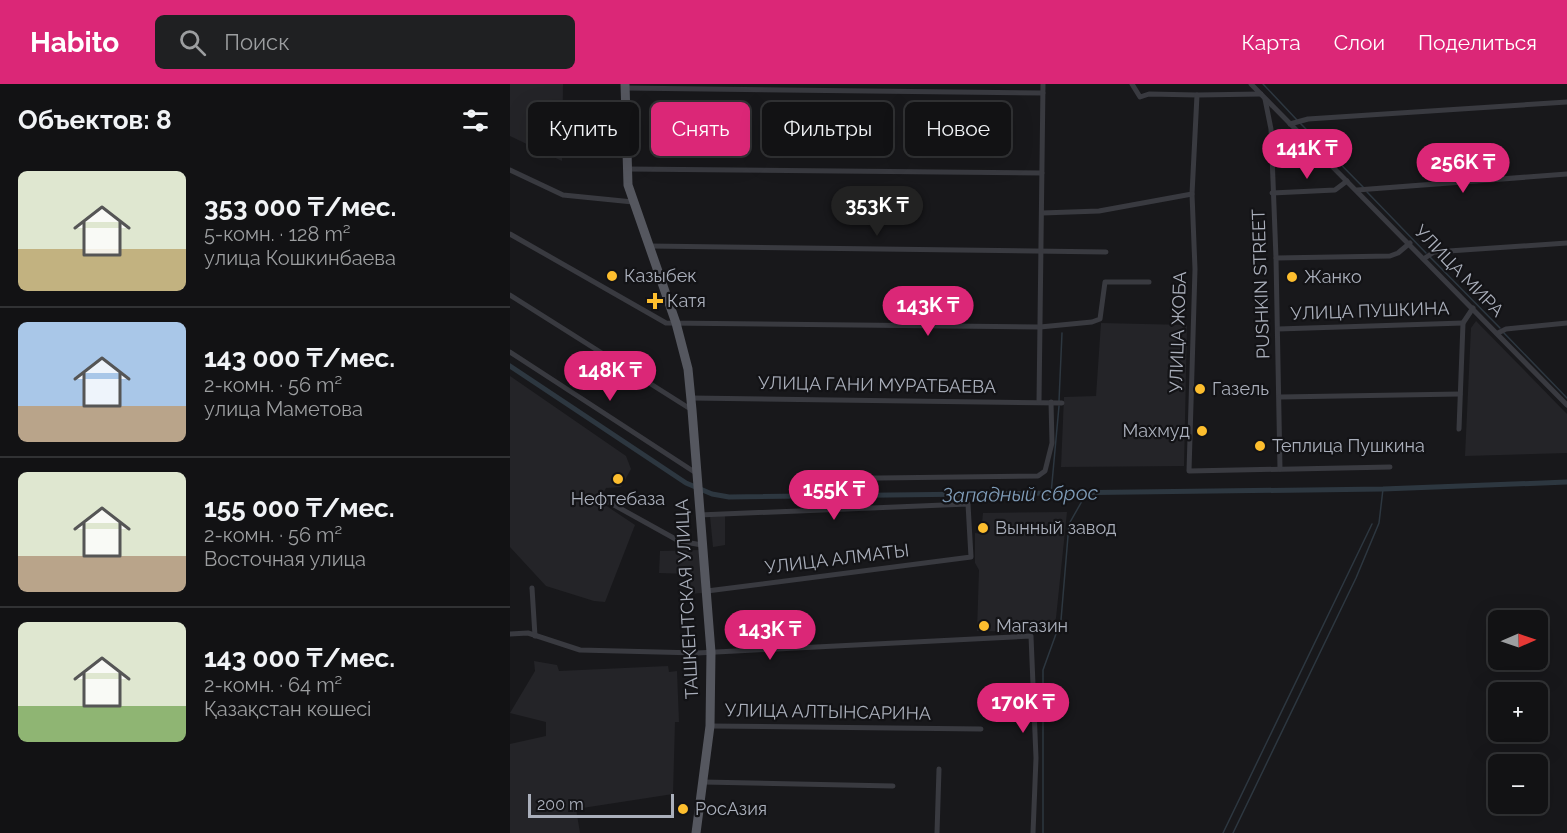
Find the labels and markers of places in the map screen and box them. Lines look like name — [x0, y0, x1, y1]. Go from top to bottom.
pin: 141K ₸ — [1258, 129, 1356, 180]
pin: 256K ₸ — [1414, 143, 1512, 194]
pin: 353K ₸ — [828, 186, 926, 237]
place label: Казыбек — [624, 265, 697, 286]
place label: Жанко — [1304, 266, 1362, 287]
marker: Казыбек — [605, 269, 619, 283]
marker: Жанко — [1285, 270, 1299, 284]
pin: 143K ₸ — [879, 286, 977, 337]
place label: Катя — [667, 290, 706, 311]
marker: Катя — [648, 294, 662, 308]
pin: 148K ₸ — [561, 351, 659, 402]
place label: Газель — [1212, 378, 1269, 399]
marker: Газель — [1193, 382, 1207, 396]
place label: Махмуд — [1123, 420, 1190, 441]
marker: Махмуд — [1195, 424, 1209, 438]
place label: Теплица Пушкина — [1272, 435, 1425, 456]
marker: Теплица Пушкина — [1253, 439, 1267, 453]
pin: 155K ₸ — [785, 470, 883, 521]
marker: Нефтебаза — [611, 472, 625, 486]
place label: Нефтебаза — [571, 488, 665, 509]
place label: Вынный завод — [995, 517, 1117, 538]
marker: Вынный завод — [976, 521, 990, 535]
pin: 143K ₸ — [721, 610, 819, 661]
place label: Магазин — [996, 615, 1068, 636]
marker: Магазин — [977, 619, 991, 633]
pin: 170K ₸ — [974, 683, 1072, 734]
place label: РосАзия — [695, 798, 767, 819]
marker: РосАзия — [676, 802, 690, 816]

